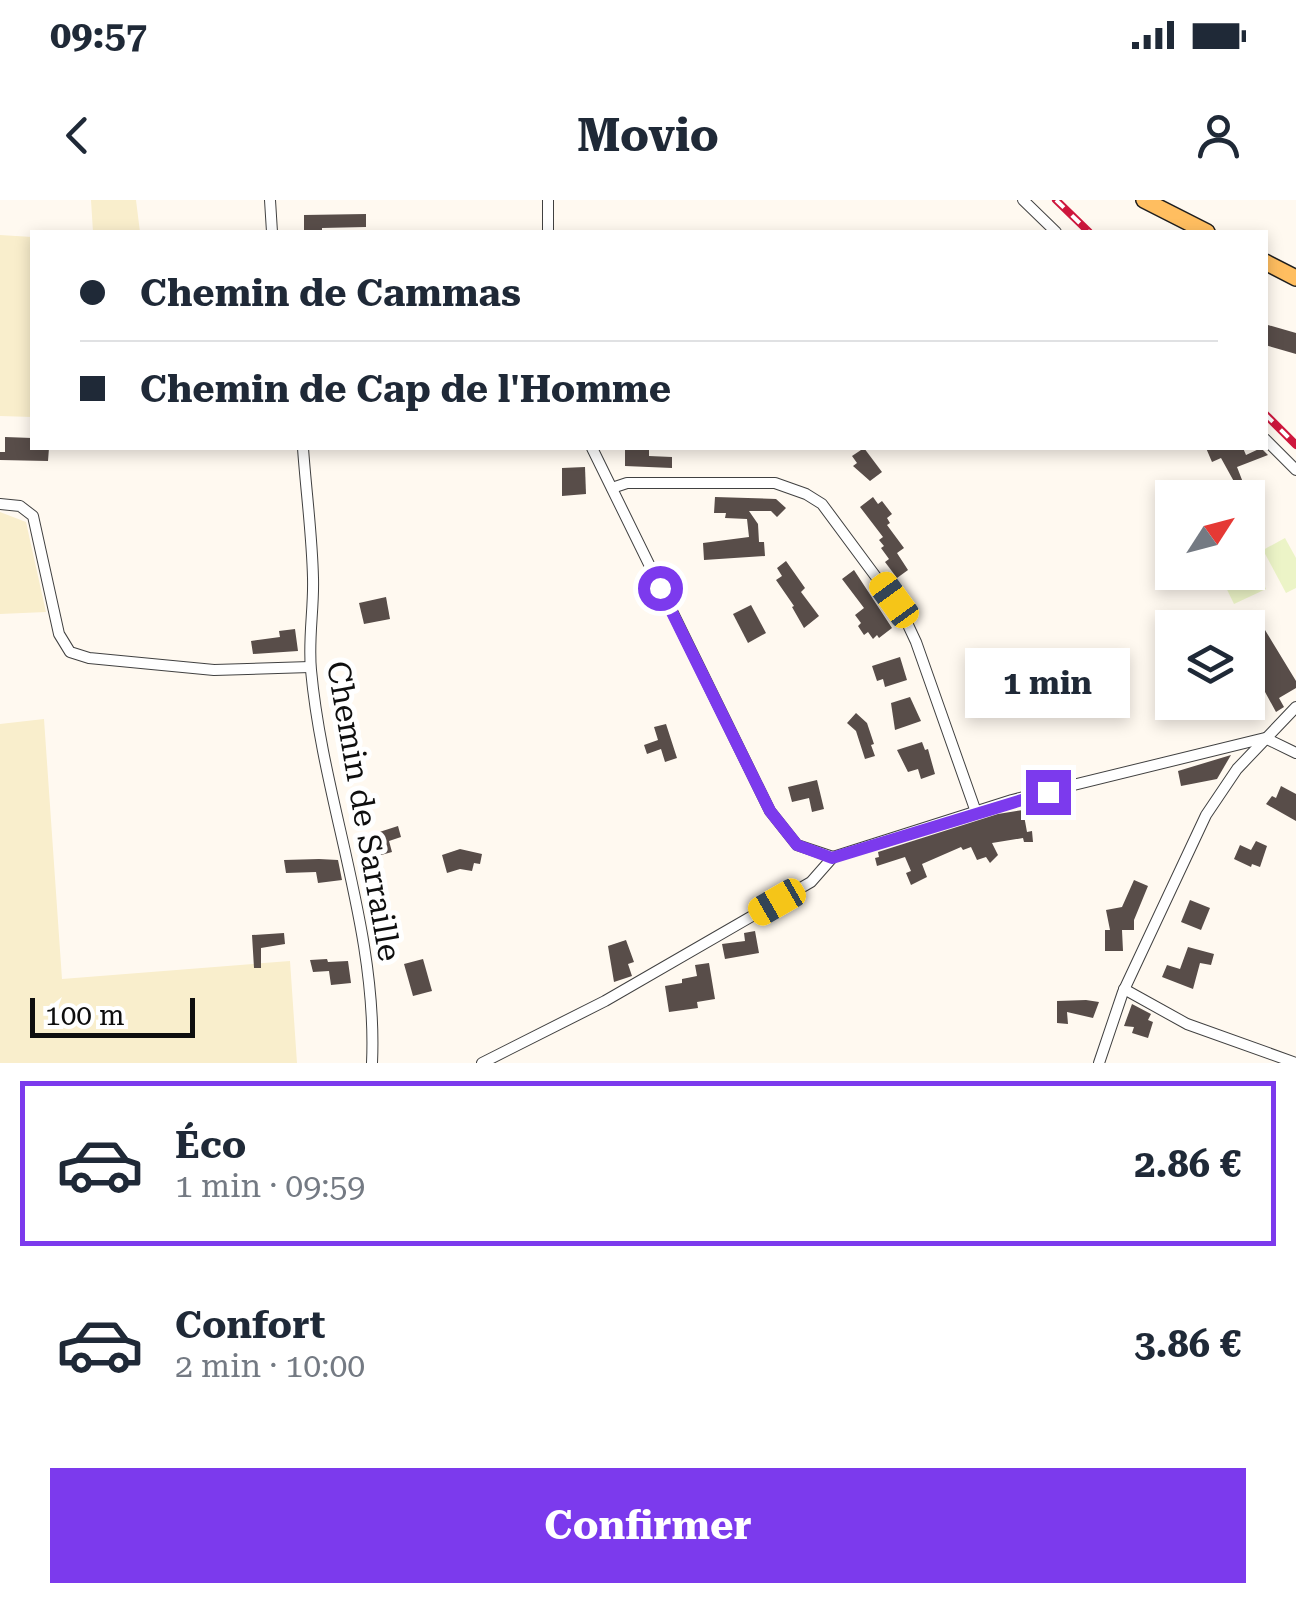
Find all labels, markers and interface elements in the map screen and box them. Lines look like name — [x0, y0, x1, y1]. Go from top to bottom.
text: 09:57 — [50, 13, 147, 57]
icon: back — [50, 108, 105, 163]
icon: person — [1191, 108, 1246, 163]
text: Movio — [577, 109, 719, 162]
text: Chemin de Cammas — [140, 271, 521, 315]
text: Chemin de Cap de l'Homme — [140, 367, 671, 411]
north arrow — [1155, 480, 1265, 590]
map controls — [1155, 480, 1265, 720]
route start — [638, 566, 683, 611]
car — [864, 567, 924, 633]
button: layers — [1155, 610, 1265, 720]
callout: 1 min — [966, 647, 1130, 717]
street label: Chemin de Sarraille — [319, 658, 409, 964]
text: 1 min — [1003, 664, 1092, 702]
route end — [1026, 770, 1071, 815]
car — [744, 874, 810, 930]
scale bar — [30, 993, 195, 1038]
text: 100 m — [45, 999, 125, 1032]
icon: car — [55, 1119, 145, 1209]
text: Éco — [175, 1123, 246, 1167]
text: 2.86 € — [1134, 1142, 1241, 1186]
text: 1 min · 09:59 — [175, 1167, 365, 1205]
icon: car — [55, 1299, 145, 1389]
text: Confort — [175, 1303, 325, 1347]
text: 3.86 € — [1134, 1322, 1241, 1366]
text: 2 min · 10:00 — [175, 1347, 365, 1385]
button: Confirmer — [50, 1468, 1246, 1583]

